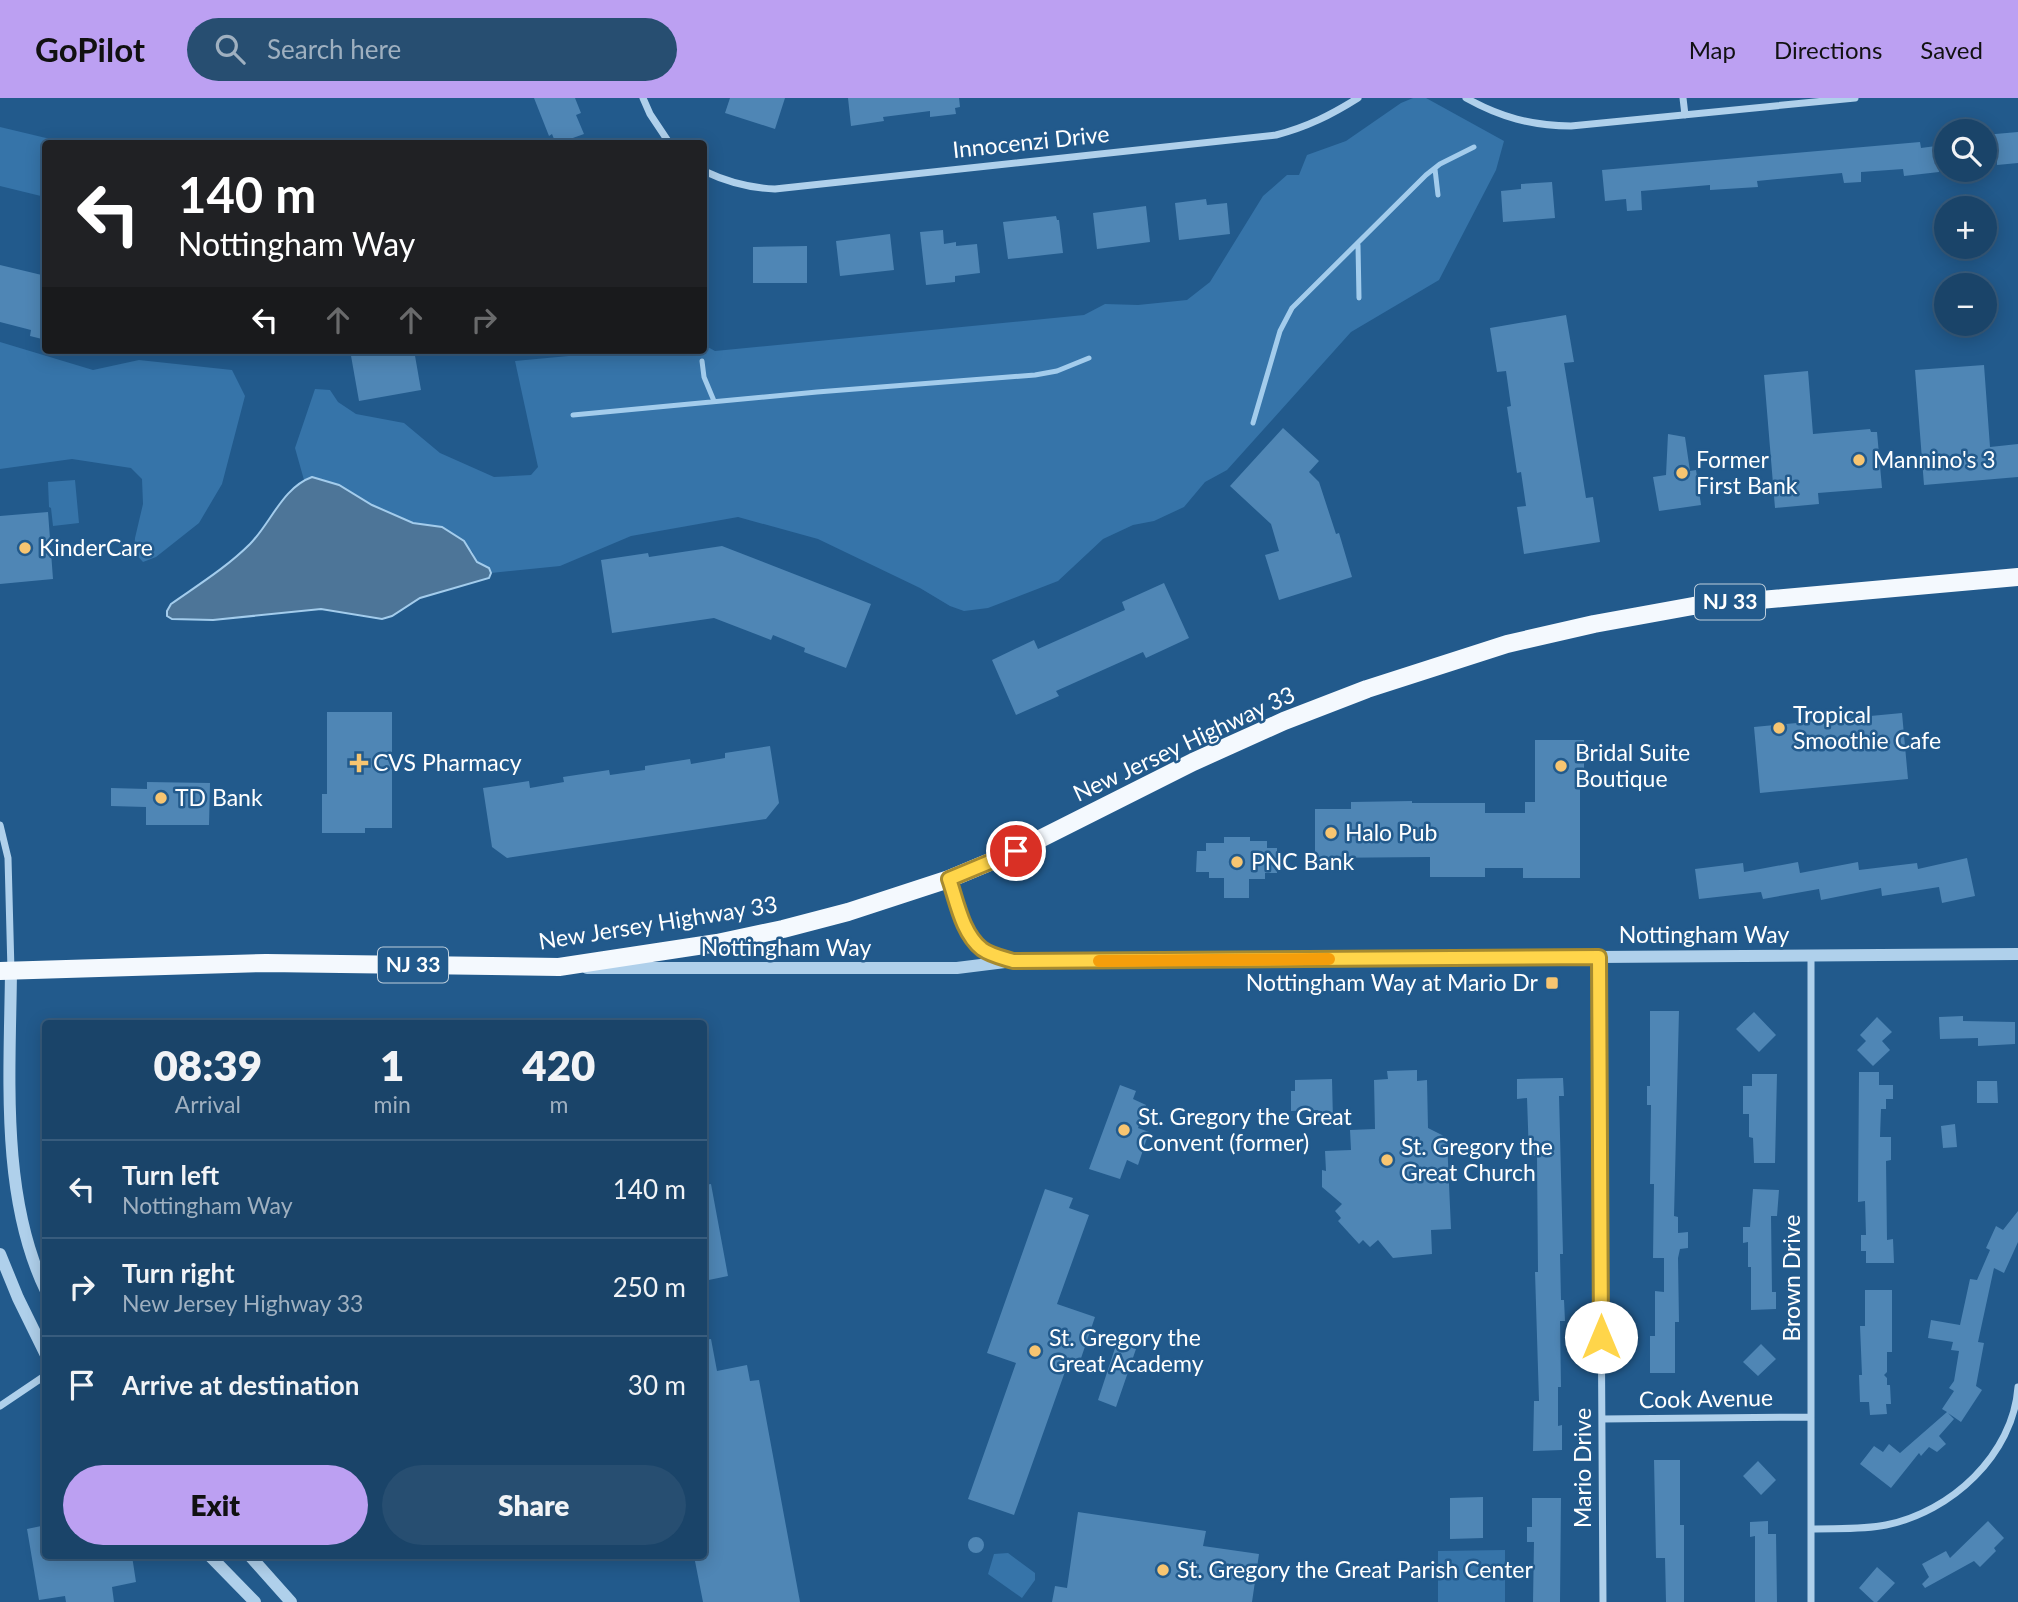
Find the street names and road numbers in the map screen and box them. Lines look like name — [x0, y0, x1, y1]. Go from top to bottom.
street label: Innocenzi Drive — [951, 119, 1111, 163]
road number: NJ 33 — [1695, 584, 1765, 620]
street label: New Jersey Highway 33 — [1068, 679, 1299, 807]
street label: New Jersey Highway 33 — [536, 889, 779, 955]
street label: Nottingham Way — [1619, 920, 1789, 948]
street label: Nottingham Way — [701, 933, 871, 961]
road number: NJ 33 — [378, 948, 448, 982]
street label: Brown Drive — [1777, 1214, 1805, 1342]
street label: Cook Avenue — [1639, 1383, 1773, 1413]
street label: Mario Drive — [1568, 1408, 1596, 1528]

